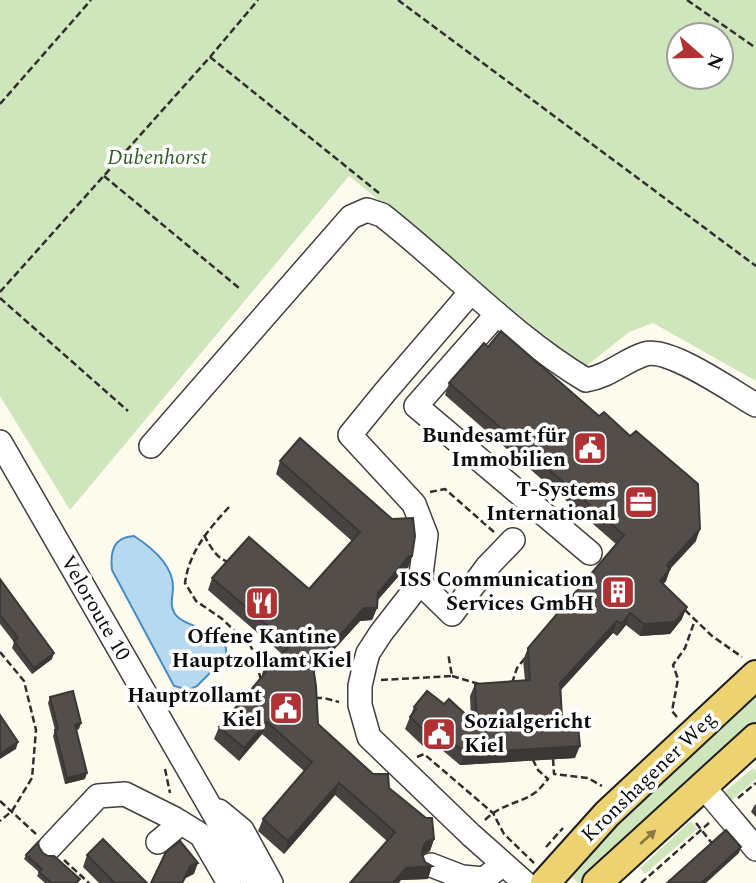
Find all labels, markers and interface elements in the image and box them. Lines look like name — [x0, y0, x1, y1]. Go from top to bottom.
north arrow — [665, 21, 735, 91]
text: N — [698, 49, 731, 74]
park label: Dubenhorst — [107, 142, 207, 174]
place label: Bundesamt für Immobilien — [422, 420, 566, 476]
public building icon: Bundesamt für Immobilien — [571, 429, 609, 467]
place label: T-Systems International — [486, 474, 616, 530]
office icon: T-Systems International — [622, 483, 660, 521]
street label: Veloroute 10 — [52, 549, 138, 667]
place label: ISS Communication Services GmbH — [399, 564, 594, 620]
building icon: ISS Communication Services GmbH — [599, 573, 637, 611]
restaurant icon: Offene Kantine Hauptzollamt Kiel — [243, 584, 281, 622]
place label: Offene Kantine Hauptzollamt Kiel — [172, 621, 352, 677]
place label: Hauptzollamt Kiel — [127, 680, 262, 736]
public building icon: Hauptzollamt Kiel — [267, 689, 305, 727]
street label: Kronshagener Weg — [574, 704, 724, 850]
place label: Sozialgericht Kiel — [464, 706, 592, 762]
public building icon: Sozialgericht Kiel — [420, 715, 458, 753]
one-way arrow — [639, 830, 656, 845]

